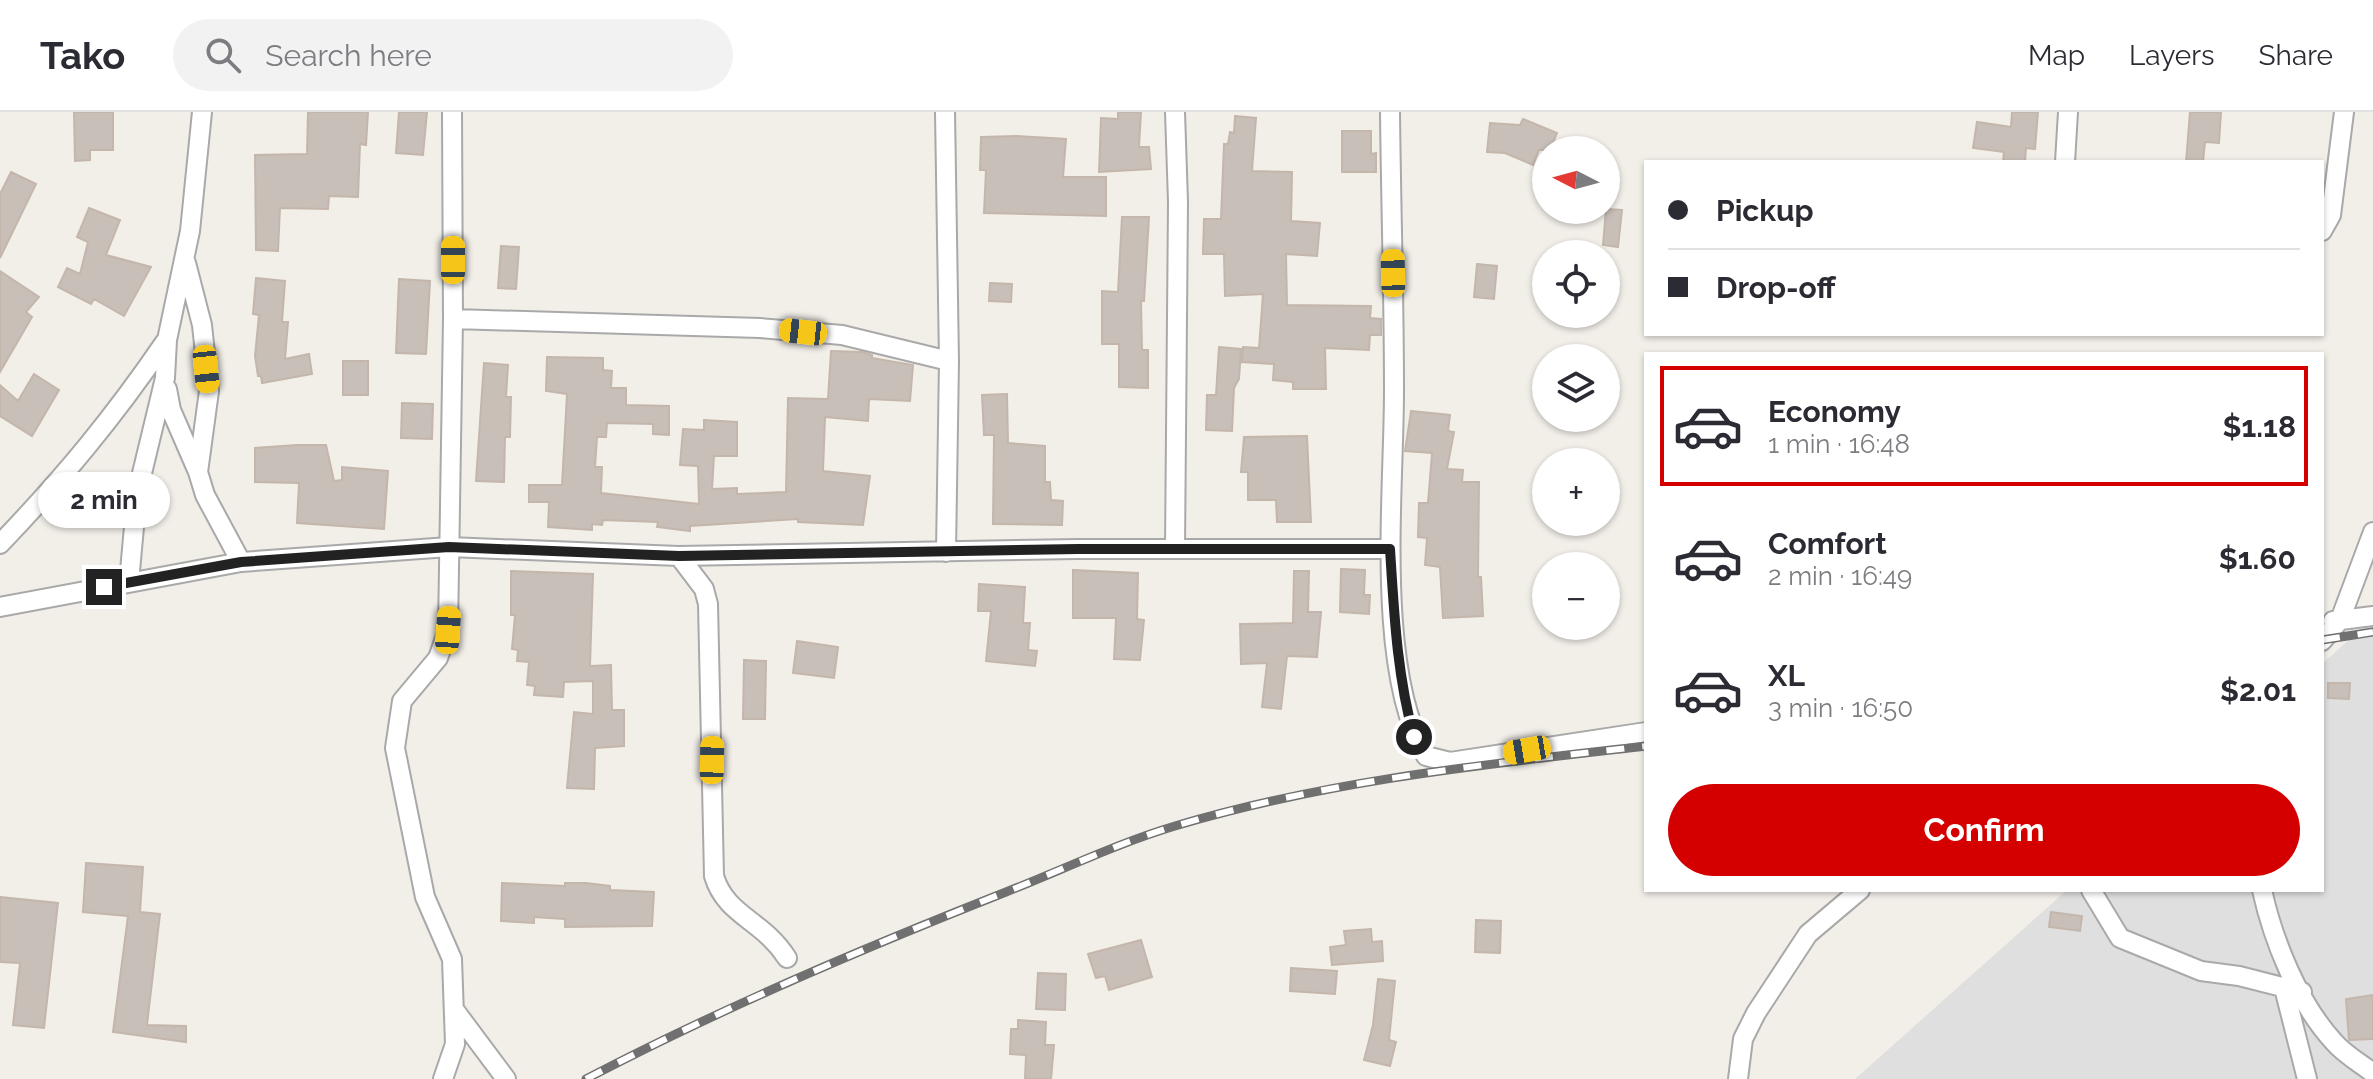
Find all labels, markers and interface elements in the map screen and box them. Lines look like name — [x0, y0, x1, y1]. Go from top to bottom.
search box — [173, 19, 733, 91]
text: Tako — [40, 33, 125, 78]
icon: search — [201, 33, 245, 77]
text: Search here — [265, 38, 432, 73]
text: Map — [2028, 39, 2085, 72]
text: Layers — [2129, 39, 2215, 72]
text: Share — [2259, 39, 2333, 72]
north arrow — [1532, 136, 1620, 224]
map controls — [1532, 136, 1620, 640]
text: Pickup — [1716, 193, 1814, 228]
car — [441, 236, 465, 284]
button: locate — [1532, 240, 1620, 328]
car — [1381, 249, 1405, 297]
text: Drop-off — [1716, 270, 1836, 305]
car — [778, 318, 828, 346]
car — [192, 344, 220, 394]
button: layers — [1532, 344, 1620, 432]
icon: car — [1672, 390, 1744, 462]
text: Economy — [1768, 394, 1901, 429]
text: $1.18 — [2222, 409, 2296, 444]
text: 1 min · 16:48 — [1768, 429, 1910, 459]
button: + — [1532, 448, 1620, 536]
callout: 2 min — [38, 471, 170, 527]
text: 2 min — [70, 485, 138, 515]
icon: car — [1672, 522, 1744, 594]
text: Comfort — [1768, 526, 1887, 561]
text: $1.60 — [2219, 541, 2296, 576]
button: − — [1532, 552, 1620, 640]
text: 2 min · 16:49 — [1768, 561, 1912, 591]
route end — [86, 569, 122, 605]
car — [434, 605, 462, 655]
icon: car — [1672, 654, 1744, 726]
text: XL — [1768, 658, 1805, 693]
text: $2.01 — [2220, 673, 2296, 708]
text: 3 min · 16:50 — [1768, 693, 1913, 723]
route start — [1396, 719, 1432, 755]
car — [1501, 734, 1553, 766]
car — [700, 736, 724, 784]
button: Confirm — [1668, 784, 2300, 876]

